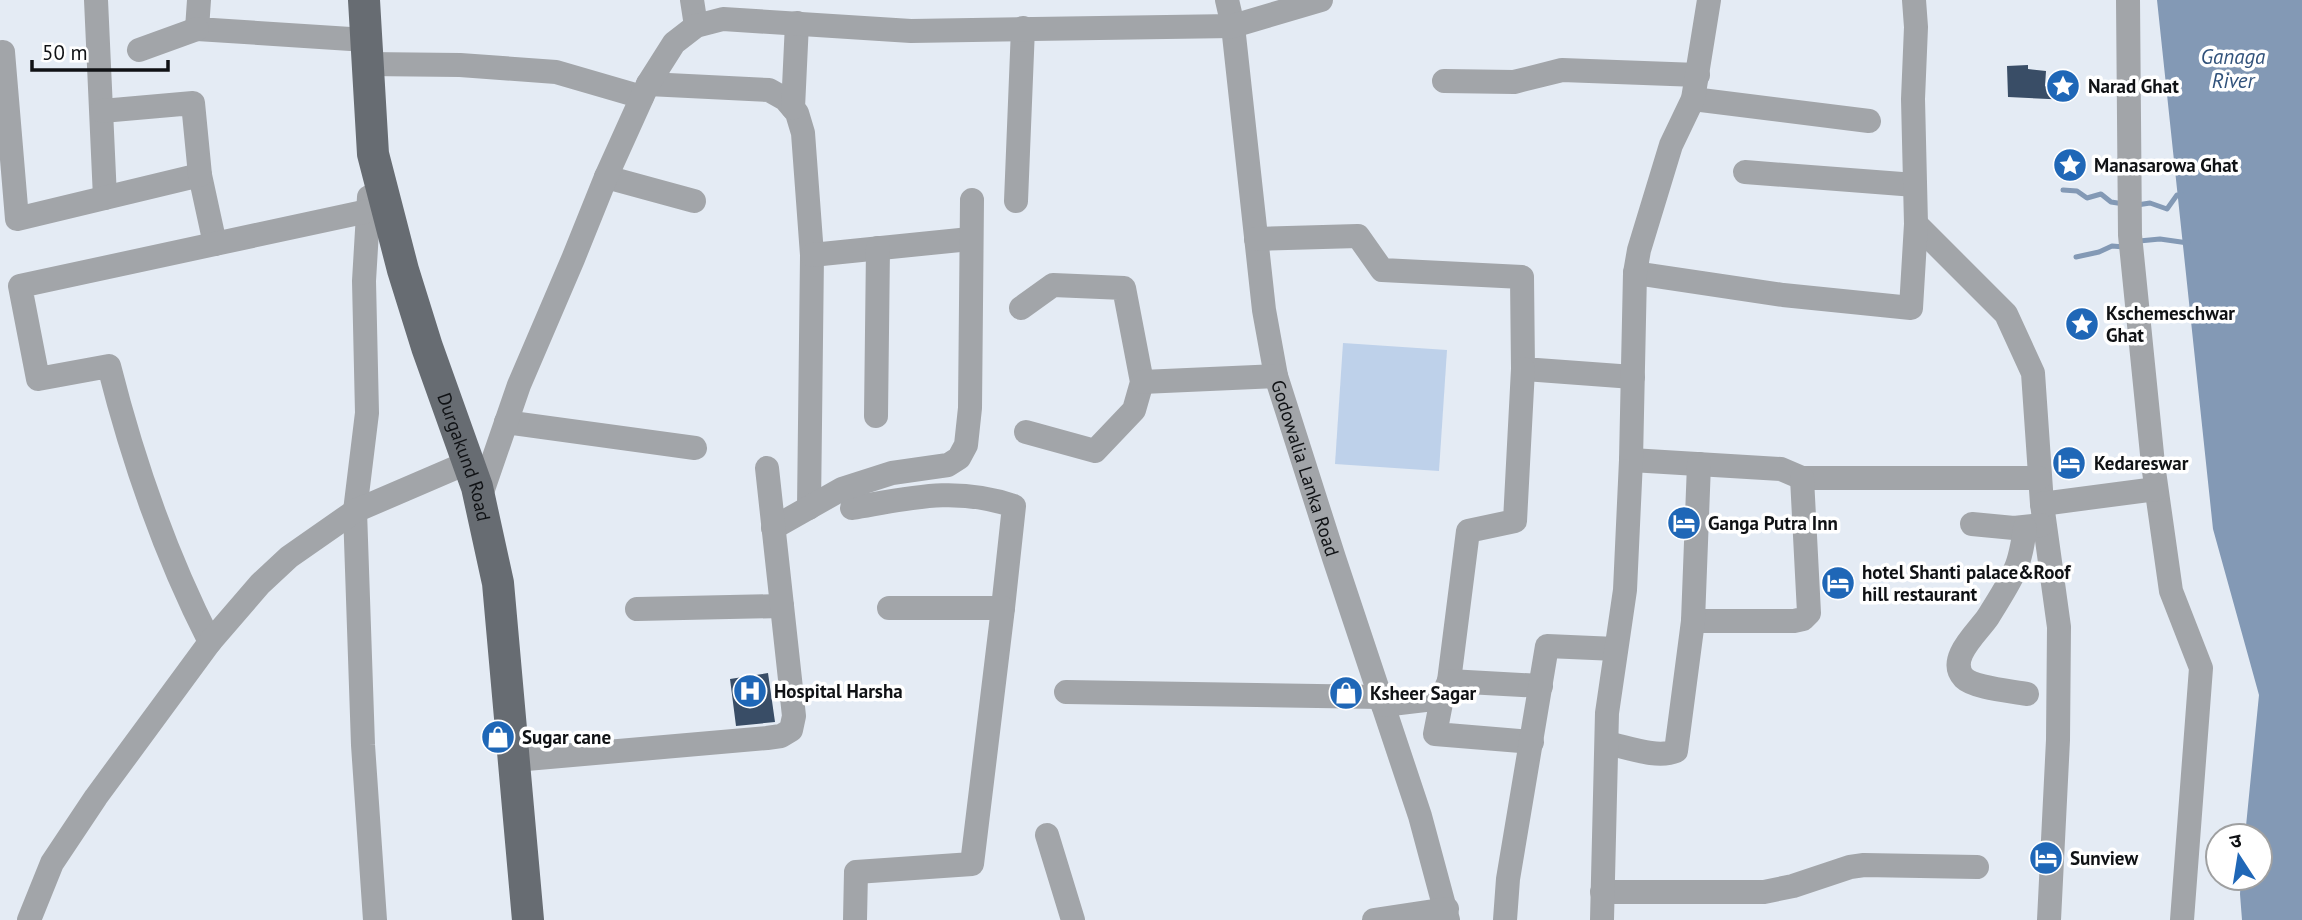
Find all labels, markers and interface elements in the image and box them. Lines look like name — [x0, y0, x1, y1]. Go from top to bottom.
scale bar — [32, 28, 168, 72]
text: 50 m — [42, 39, 88, 66]
water label: Ganaga River — [2201, 43, 2266, 94]
place icon: Narad Ghat — [2044, 67, 2082, 105]
place label: Narad Ghat — [2088, 74, 2179, 98]
place icon: Manasarowa Ghat — [2051, 146, 2089, 184]
place label: Manasarowa Ghat — [2094, 153, 2239, 177]
place label: Kschemeschwar Ghat — [2106, 301, 2235, 347]
place icon: Kschemeschwar Ghat — [2063, 305, 2101, 343]
street label: Godowalia Lanka Road — [1266, 377, 1345, 559]
street label: Durgakund Road — [432, 389, 496, 523]
hotel icon: Kedareswar — [2050, 444, 2088, 482]
place label: Kedareswar — [2094, 451, 2189, 475]
hotel icon: Ganga Putra Inn — [1665, 504, 1703, 542]
place label: Ganga Putra Inn — [1708, 511, 1838, 535]
place label: hotel Shanti palace&Roof hill restaurant — [1862, 560, 2072, 606]
hotel icon: hotel Shanti palace&Roof hill restaurant — [1819, 564, 1857, 602]
hospital icon: Hospital Harsha — [731, 672, 769, 710]
shop icon: Ksheer Sagar — [1327, 674, 1365, 712]
place label: Hospital Harsha — [774, 679, 903, 703]
place label: Ksheer Sagar — [1370, 681, 1477, 705]
shop icon: Sugar cane — [479, 718, 517, 756]
place label: Sugar cane — [522, 725, 611, 749]
north arrow — [2204, 822, 2274, 892]
text: उ — [2228, 827, 2244, 853]
hotel icon: Sunview — [2027, 839, 2065, 877]
place label: Sunview — [2070, 846, 2138, 870]

